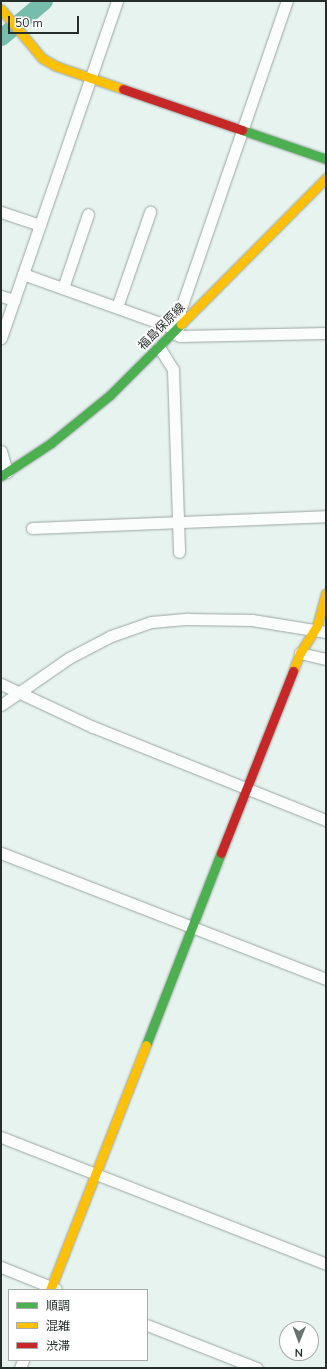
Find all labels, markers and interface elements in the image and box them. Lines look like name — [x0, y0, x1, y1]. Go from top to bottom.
scale bar — [10, 8, 81, 34]
text: 50 m — [15, 15, 43, 31]
street label: 福島保原線 — [136, 301, 188, 353]
legend — [8, 1289, 148, 1361]
text: 順調 — [46, 1298, 70, 1314]
text: 混雑 — [46, 1318, 70, 1334]
north arrow — [279, 1321, 319, 1361]
text: 渋滞 — [46, 1338, 70, 1354]
text: N — [295, 1345, 303, 1360]

